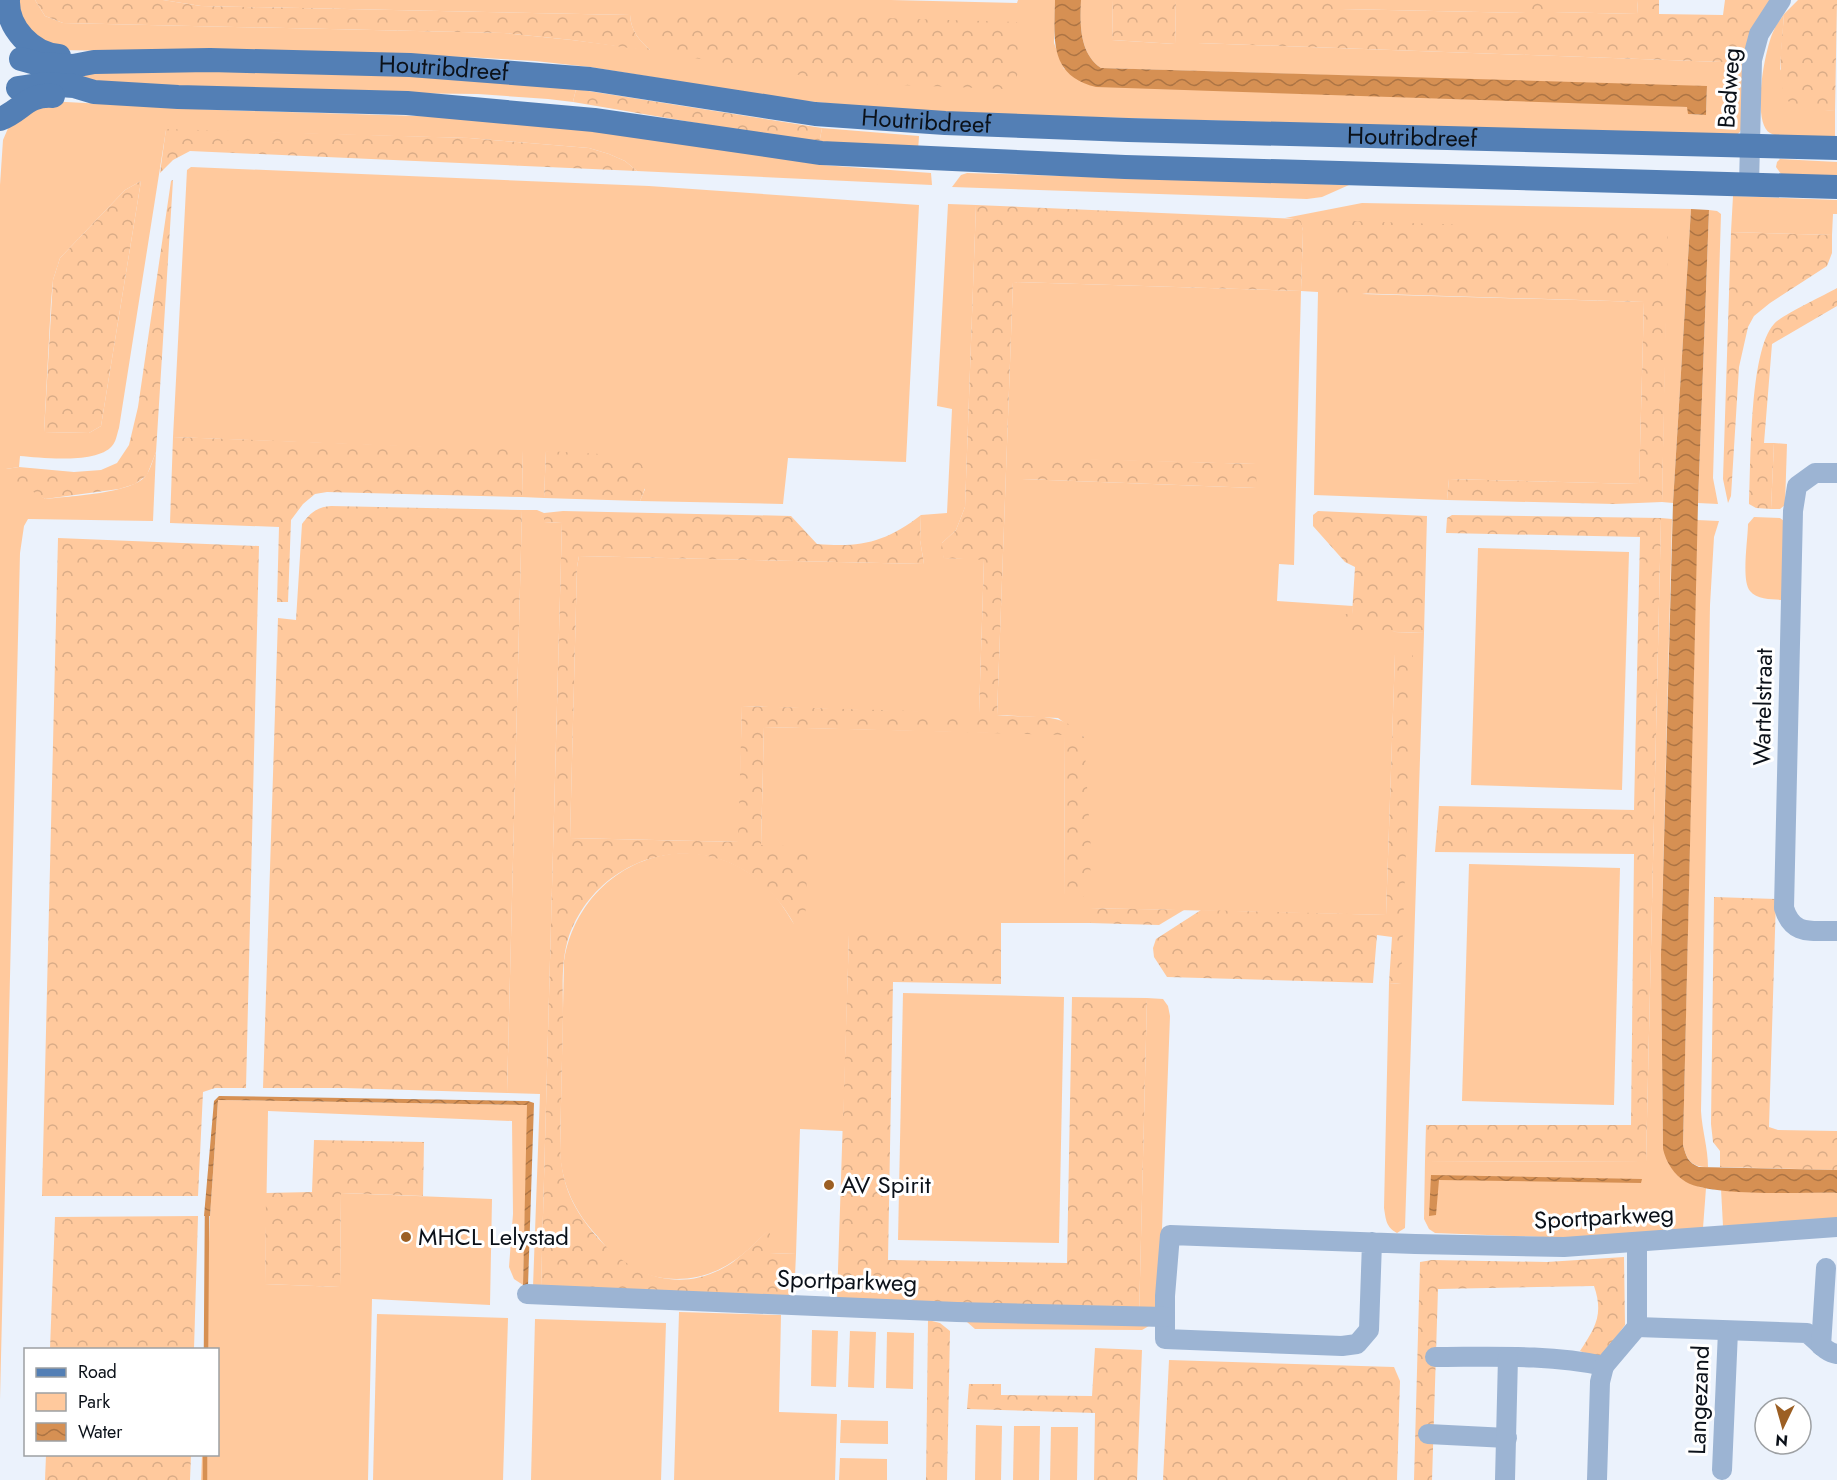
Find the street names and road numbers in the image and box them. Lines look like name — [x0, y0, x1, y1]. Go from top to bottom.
street label: Houtribdreef — [378, 46, 511, 90]
street label: Badweg — [1708, 47, 1749, 129]
street label: Houtribdreef — [860, 99, 993, 142]
street label: Houtribdreef — [1347, 118, 1479, 156]
street label: Wartelstraat — [1744, 648, 1781, 766]
street label: Sportparkweg — [1533, 1195, 1675, 1238]
street label: Sportparkweg — [776, 1261, 918, 1300]
street label: Langezand — [1679, 1345, 1718, 1455]

